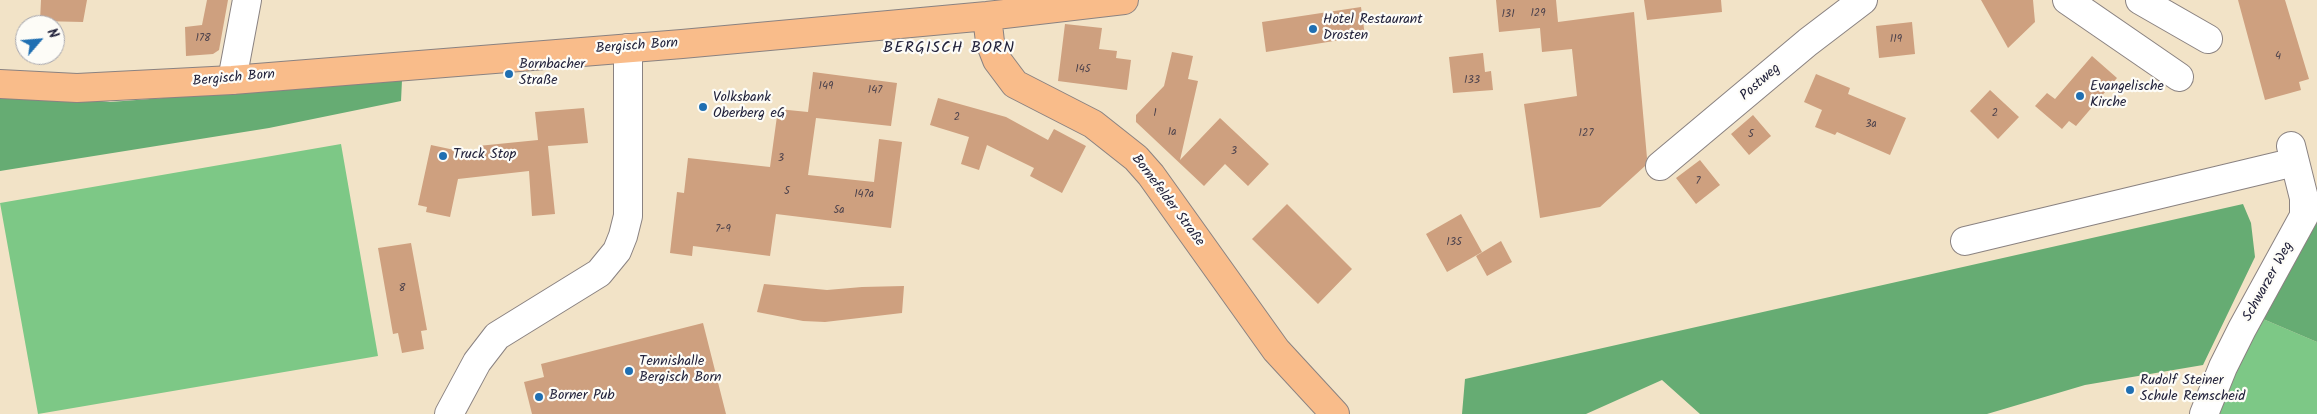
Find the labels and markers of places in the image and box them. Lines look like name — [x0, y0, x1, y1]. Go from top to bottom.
place label: Hotel Restaurant Drosten — [1323, 13, 1423, 46]
marker: Hotel Restaurant Drosten — [1307, 23, 1319, 35]
place label: Bornbacher Straße — [519, 58, 585, 90]
marker: Bornbacher Straße — [503, 68, 515, 80]
place label: Evangelische Kirche — [2090, 80, 2164, 112]
marker: Evangelische Kirche — [2074, 90, 2086, 102]
place label: Volksbank Oberberg eG — [713, 91, 785, 124]
marker: Volksbank Oberberg eG — [697, 101, 709, 113]
place label: Truck Stop — [453, 148, 516, 164]
marker: Truck Stop — [437, 150, 449, 162]
place label: Tennishalle Bergisch Born — [639, 355, 722, 388]
marker: Tennishalle Bergisch Born — [623, 365, 635, 377]
place label: Rudolf Steiner Schule Remscheid — [2140, 374, 2245, 407]
marker: Rudolf Steiner Schule Remscheid — [2124, 384, 2136, 396]
place label: Borner Pub — [549, 389, 615, 405]
marker: Borner Pub — [533, 391, 545, 403]

